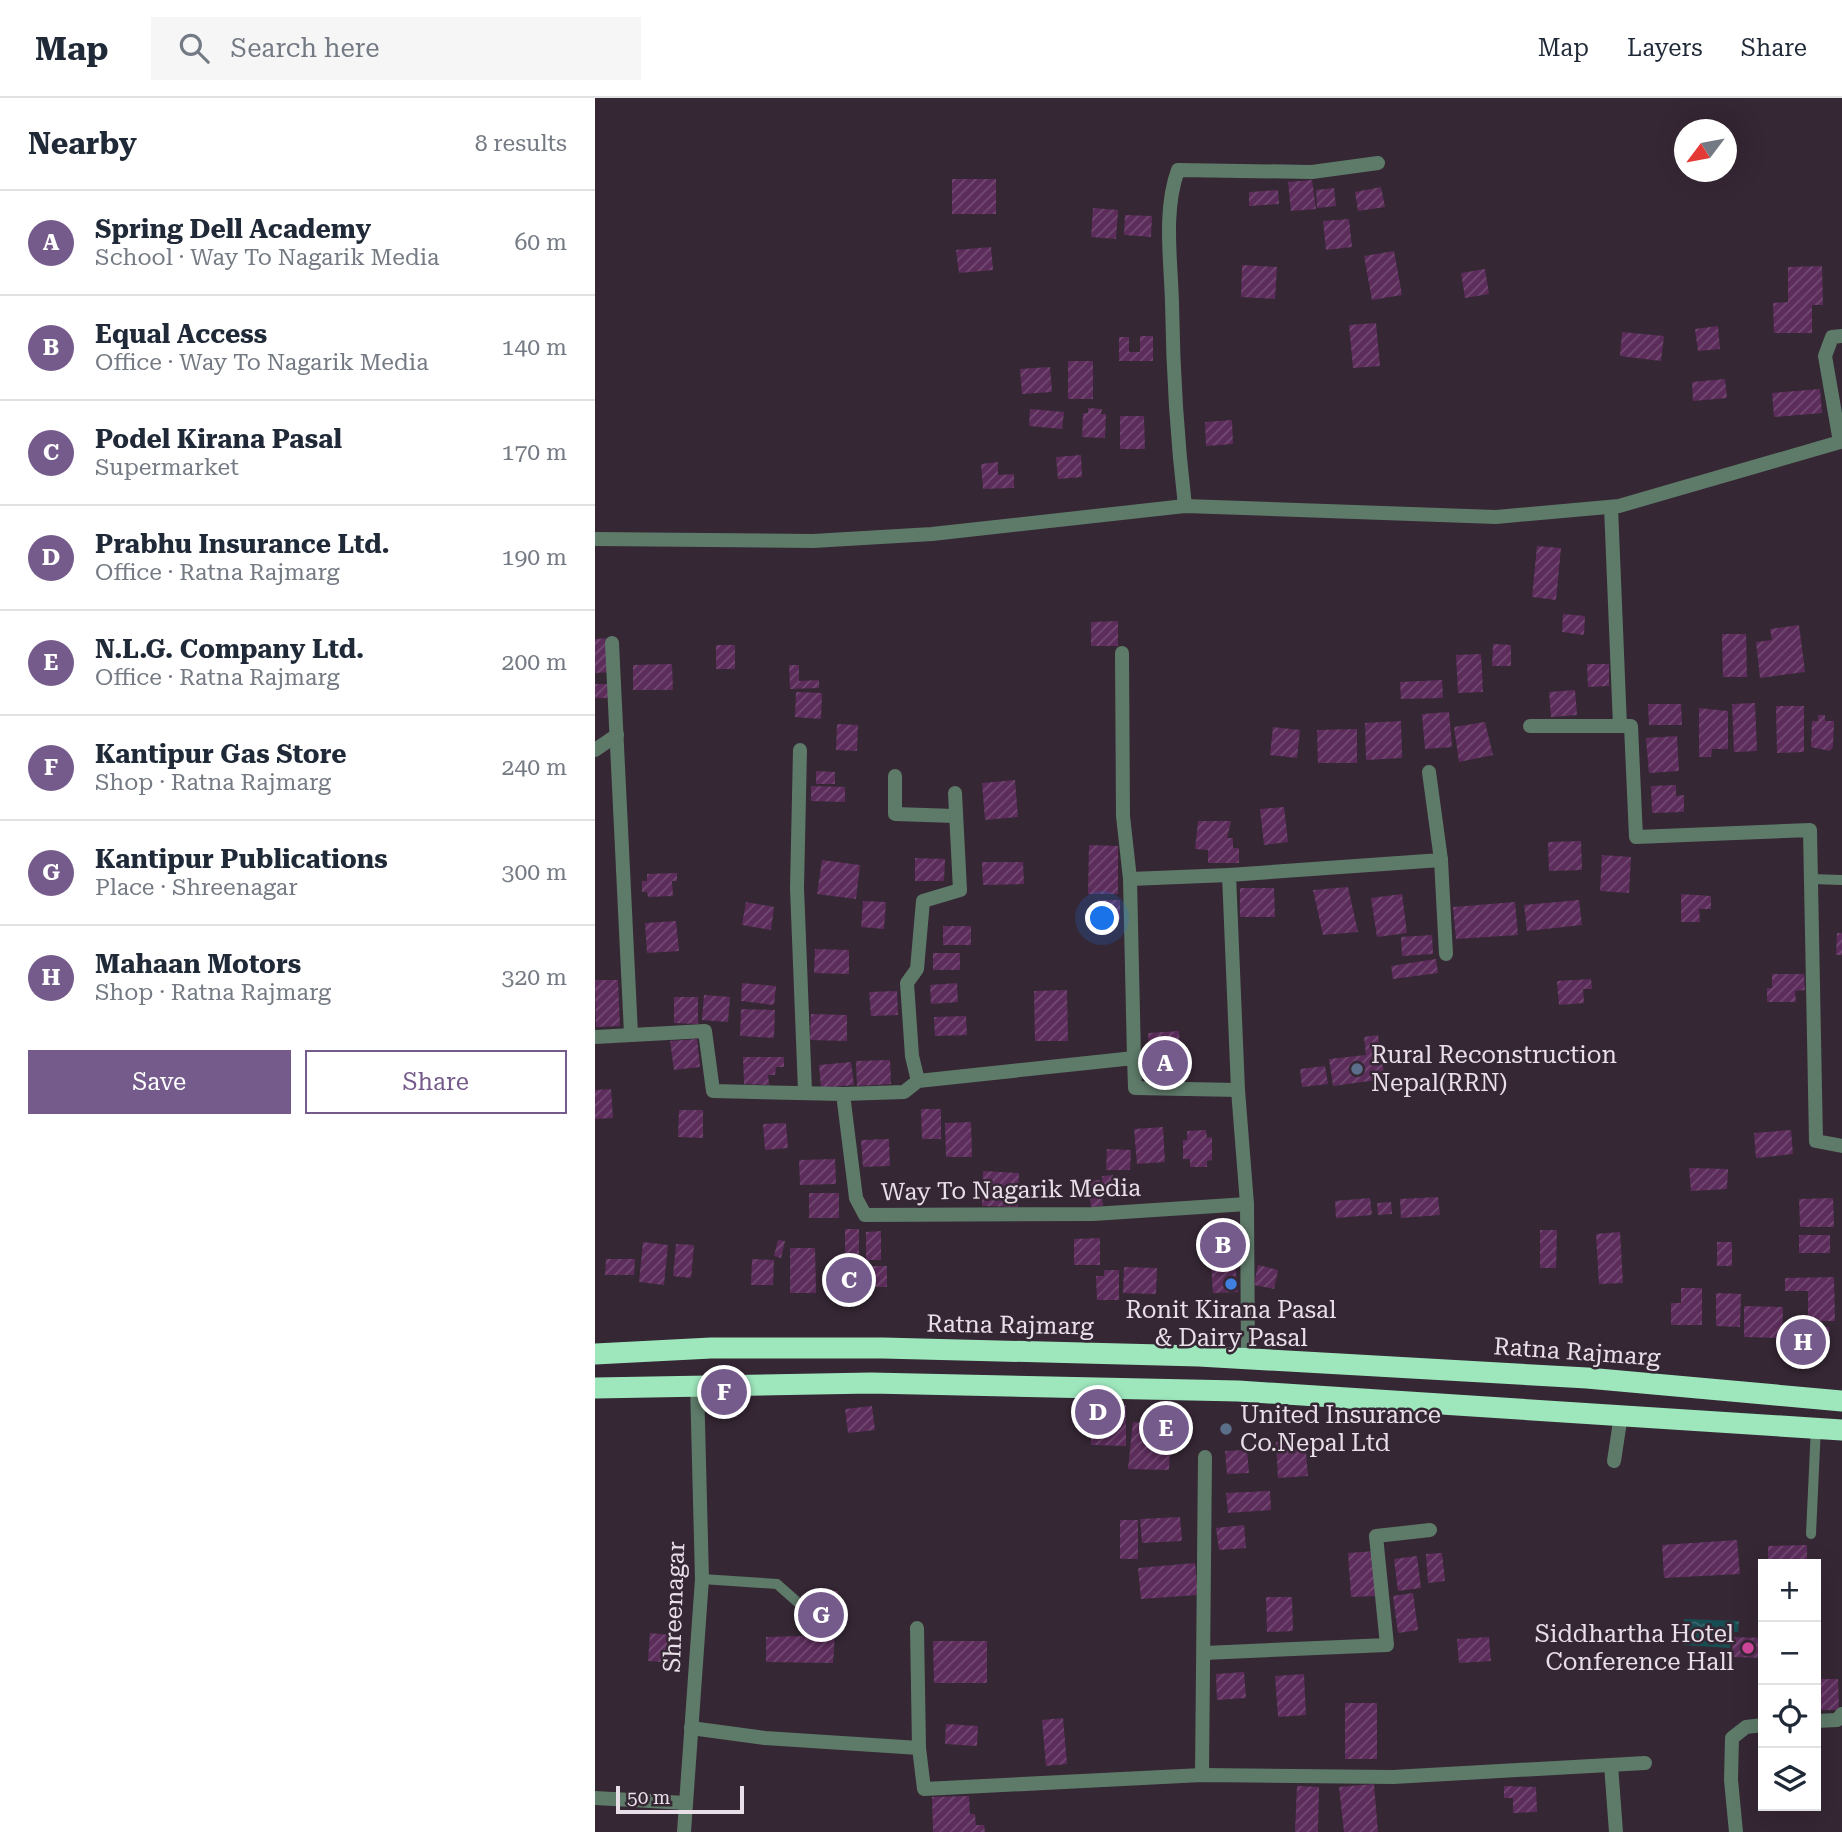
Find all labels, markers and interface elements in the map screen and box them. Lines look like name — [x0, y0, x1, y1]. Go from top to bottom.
search box — [151, 17, 641, 80]
text: Map — [35, 29, 109, 68]
icon: search — [175, 29, 213, 67]
text: Search here — [231, 33, 380, 63]
text: Map — [1538, 34, 1589, 62]
text: Layers — [1627, 34, 1703, 62]
text: Share — [1741, 34, 1807, 62]
north arrow — [1674, 119, 1737, 182]
text: Nearby — [28, 126, 137, 161]
text: 8 results — [475, 130, 567, 157]
text: Spring Dell Academy — [95, 214, 371, 244]
text: A — [43, 229, 59, 256]
text: 60 m — [514, 229, 567, 256]
text: School · Way To Nagarik Media — [95, 244, 440, 271]
text: Equal Access — [95, 319, 267, 349]
text: B — [43, 334, 59, 361]
text: 140 m — [502, 334, 567, 361]
text: Office · Way To Nagarik Media — [95, 349, 429, 376]
text: Podel Kirana Pasal — [95, 424, 342, 454]
text: C — [43, 439, 59, 466]
text: 170 m — [502, 439, 567, 466]
text: Supermarket — [95, 454, 239, 481]
text: Prabhu Insurance Ltd. — [95, 529, 390, 559]
text: D — [42, 544, 60, 571]
text: 190 m — [502, 544, 567, 571]
text: Office · Ratna Rajmarg — [95, 559, 340, 586]
text: N.L.G. Company Ltd. — [95, 634, 364, 664]
text: E — [44, 649, 58, 676]
text: 200 m — [502, 649, 567, 676]
text: Office · Ratna Rajmarg — [95, 664, 340, 691]
text: Kantipur Gas Store — [95, 739, 347, 769]
text: F — [44, 754, 58, 781]
text: 240 m — [502, 754, 567, 781]
text: Shop · Ratna Rajmarg — [95, 769, 331, 796]
text: Kantipur Publications — [95, 844, 388, 874]
text: G — [42, 859, 60, 886]
text: 300 m — [502, 859, 567, 886]
text: Place · Shreenagar — [95, 874, 298, 901]
your location — [1085, 901, 1119, 935]
text: Mahaan Motors — [95, 949, 301, 979]
text: H — [42, 964, 61, 991]
text: 320 m — [502, 964, 567, 991]
text: Shop · Ratna Rajmarg — [95, 979, 331, 1006]
pin: A — [1142, 1037, 1188, 1089]
place label: Rural Reconstruction Nepal(RRN) — [1371, 1041, 1617, 1097]
button: Save — [28, 1050, 291, 1114]
button: Share — [305, 1050, 567, 1114]
marker: Rural Reconstruction Nepal(RRN) — [1349, 1061, 1365, 1077]
street label: Way To Nagarik Media — [881, 1174, 1141, 1206]
pin: B — [1200, 1219, 1246, 1271]
pin: C — [826, 1254, 872, 1306]
marker: Ronit Kirana Pasal & Dairy Pasal — [1223, 1276, 1239, 1292]
place label: Ronit Kirana Pasal & Dairy Pasal — [1125, 1296, 1337, 1352]
street label: Ratna Rajmarg — [926, 1310, 1094, 1340]
pin: H — [1780, 1316, 1826, 1368]
street label: Ratna Rajmarg — [1493, 1332, 1662, 1372]
pin: F — [701, 1366, 747, 1418]
pin: D — [1075, 1386, 1121, 1438]
place label: United Insurance Co.Nepal Ltd — [1240, 1401, 1441, 1457]
pin: E — [1143, 1402, 1189, 1454]
marker: United Insurance Co.Nepal Ltd — [1218, 1421, 1234, 1437]
street label: Shreenagar — [658, 1541, 690, 1673]
map controls — [1758, 1559, 1821, 1811]
button: + — [1758, 1559, 1821, 1622]
pin: G — [798, 1589, 844, 1641]
place label: Siddhartha Hotel Conference Hall — [1535, 1620, 1734, 1676]
button: − — [1758, 1622, 1821, 1685]
marker: Siddhartha Hotel Conference Hall — [1740, 1640, 1756, 1656]
button: locate — [1758, 1685, 1821, 1748]
button: layers — [1758, 1748, 1821, 1811]
scale bar — [616, 1783, 744, 1815]
text: 50 m — [627, 1786, 670, 1809]

